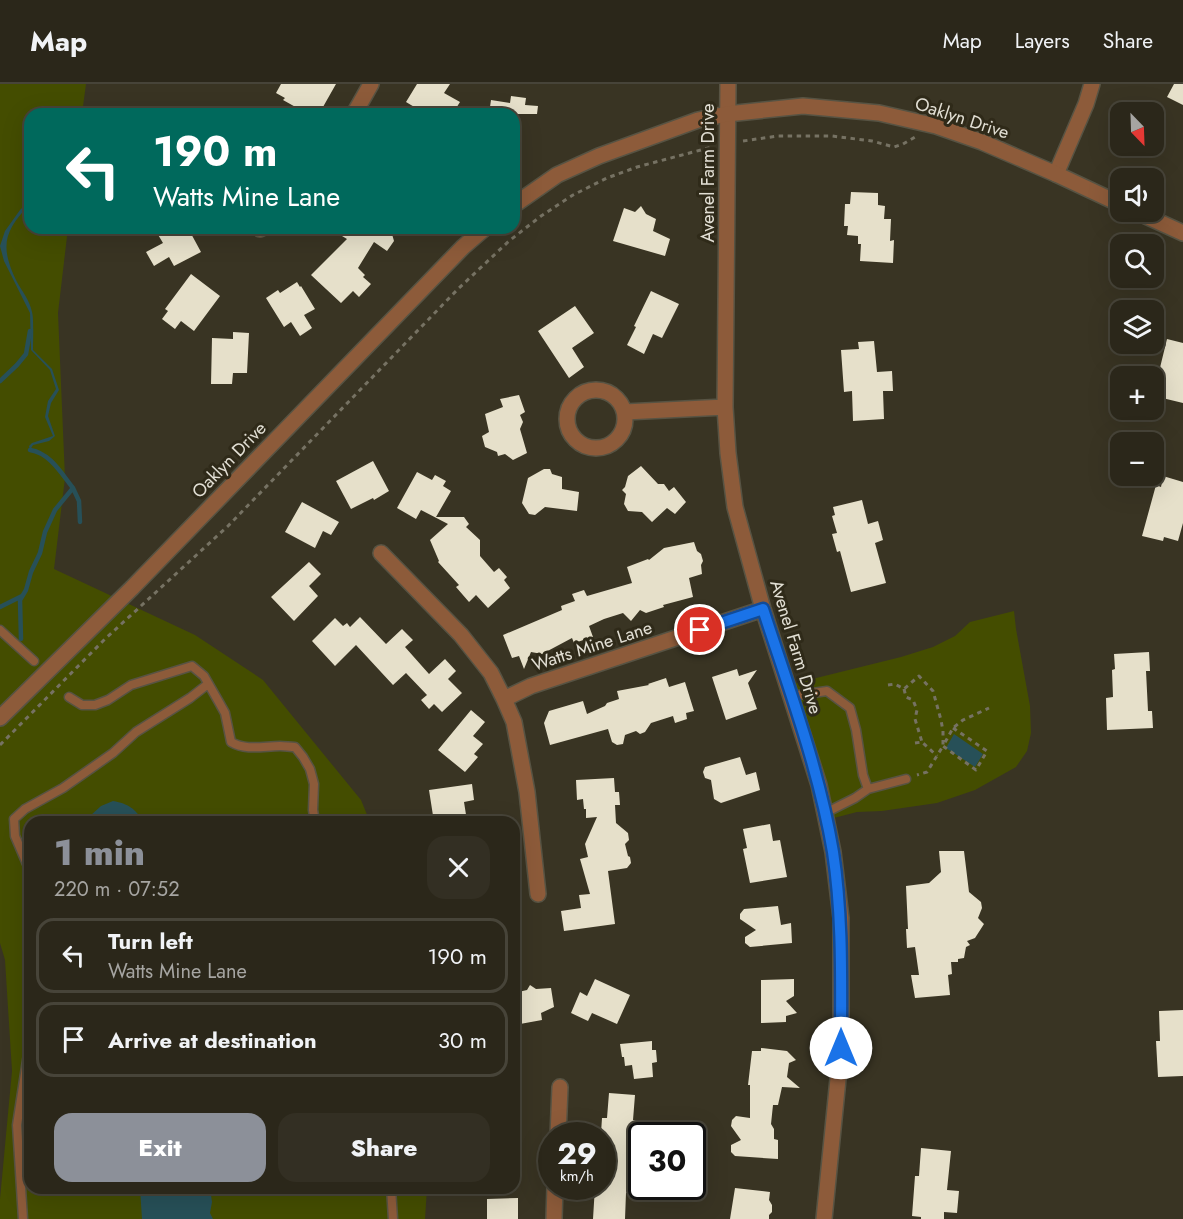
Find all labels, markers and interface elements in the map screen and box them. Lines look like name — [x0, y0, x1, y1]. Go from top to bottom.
text: Map — [30, 21, 87, 62]
text: Map — [943, 26, 982, 56]
text: Layers — [1015, 26, 1070, 56]
text: Share — [1103, 26, 1153, 56]
street label: Oaklyn Drive — [912, 91, 1012, 145]
north arrow — [1110, 102, 1164, 156]
map controls — [1110, 102, 1164, 486]
street label: Avenel Farm Drive — [695, 104, 721, 242]
text: 190 m — [153, 121, 277, 182]
icon: left — [54, 132, 132, 210]
button: sound — [1110, 168, 1164, 222]
text: Watts Mine Lane — [153, 177, 340, 216]
button: search — [1110, 234, 1164, 288]
button: layers — [1110, 300, 1164, 354]
button: + — [1110, 366, 1164, 420]
street label: Oaklyn Drive — [186, 416, 272, 504]
button: − — [1110, 432, 1164, 486]
street label: Avenel Farm Drive — [763, 577, 829, 717]
pin — [674, 604, 725, 655]
icon: arrive — [683, 613, 716, 646]
street label: Watts Mine Lane — [529, 614, 655, 678]
text: 1 min — [54, 826, 145, 878]
button: close — [427, 836, 490, 899]
text: 220 m · 07:52 — [54, 875, 180, 904]
text: Turn left — [108, 925, 193, 957]
icon: left — [57, 939, 90, 972]
text: 190 m — [427, 940, 487, 972]
text: Watts Mine Lane — [108, 957, 247, 986]
position arrow — [809, 1016, 873, 1080]
icon: arrive — [57, 1023, 90, 1056]
text: Arrive at destination — [108, 1024, 317, 1056]
text: 30 m — [438, 1024, 487, 1056]
button: Exit — [54, 1113, 266, 1182]
button: Share — [278, 1113, 490, 1182]
speed limit sign: 30 — [628, 1122, 706, 1200]
text: 29 — [557, 1132, 597, 1175]
text: km/h — [560, 1165, 594, 1187]

